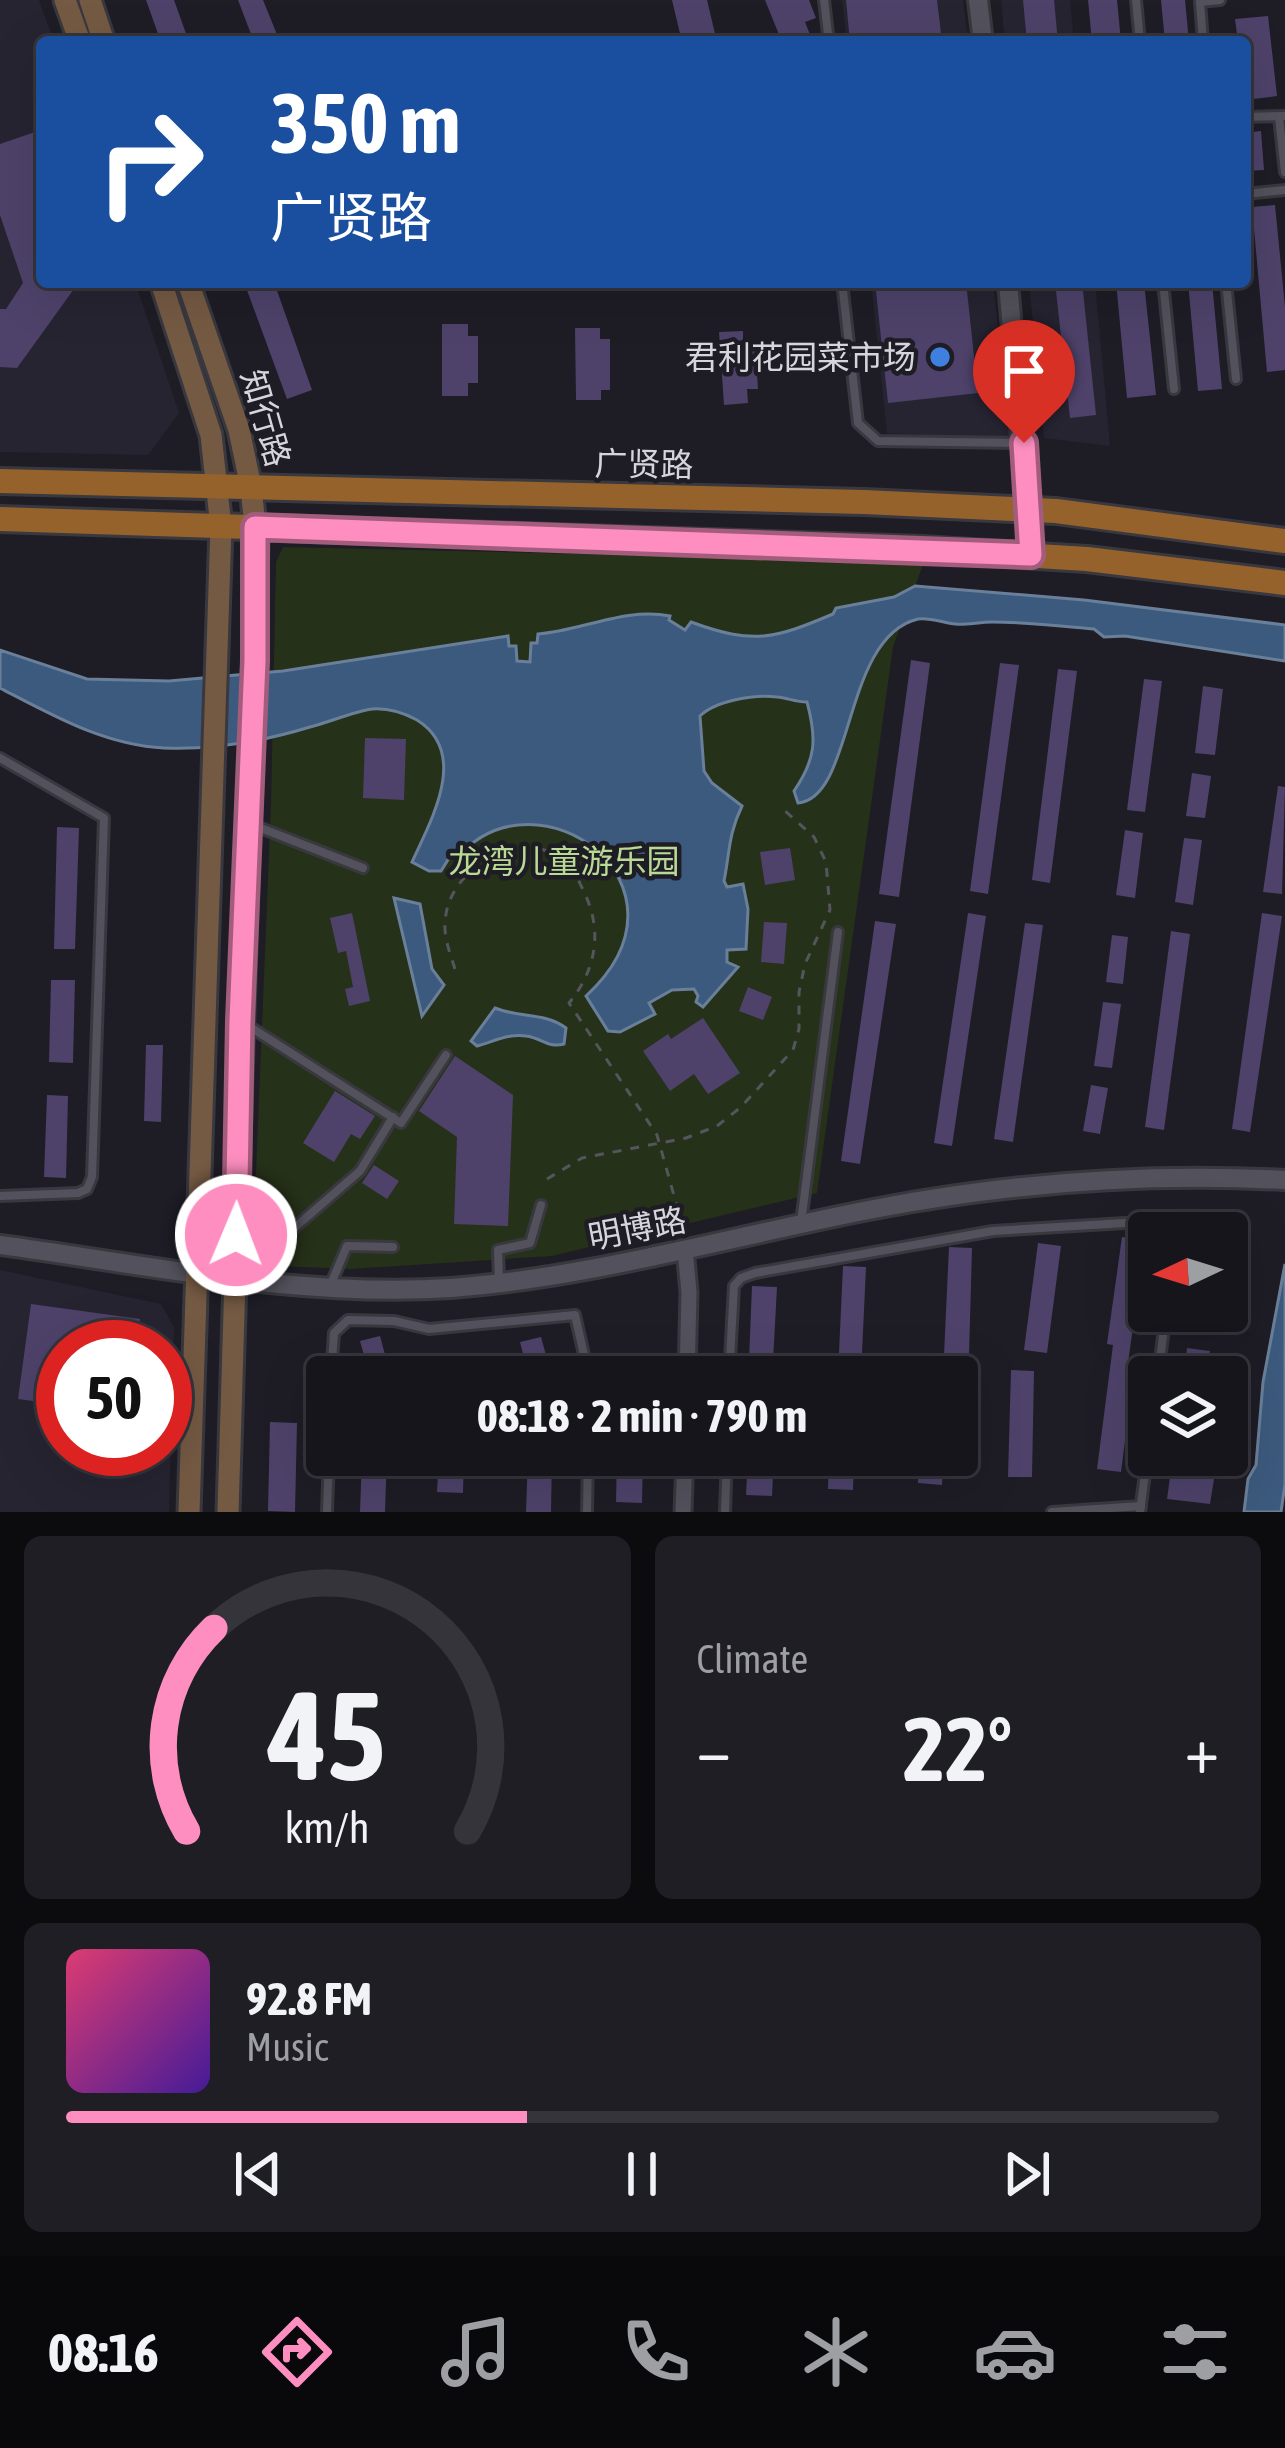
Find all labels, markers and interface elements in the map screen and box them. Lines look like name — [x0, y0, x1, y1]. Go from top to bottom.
text: 350 m — [270, 75, 460, 171]
icon: right — [72, 84, 228, 240]
text: 广贤路 — [270, 187, 432, 248]
pin — [973, 320, 1075, 443]
place label: 君利花园菜市场 — [685, 338, 916, 376]
icon: arrive — [991, 338, 1057, 404]
marker: 君利花园菜市场 — [927, 344, 953, 370]
street label: 知行路 — [234, 365, 298, 471]
street label: 广贤路 — [594, 444, 694, 484]
park label: 龙湾儿童游乐园 — [449, 842, 680, 880]
position arrow — [173, 1172, 299, 1298]
street label: 明博路 — [585, 1200, 689, 1256]
north arrow — [1128, 1212, 1248, 1332]
map controls — [1128, 1212, 1248, 1476]
speed limit sign: 50 — [36, 1320, 192, 1476]
button: layers — [1128, 1356, 1248, 1476]
text: 08:18 · 2 min · 790 m — [477, 1390, 807, 1442]
text: Climate — [697, 1637, 808, 1681]
text: 45 — [268, 1663, 386, 1806]
text: 22° — [903, 1697, 1012, 1800]
text: − — [697, 1711, 731, 1787]
text: + — [1185, 1711, 1219, 1787]
text: km/h — [285, 1802, 370, 1851]
text: 92.8 FM — [246, 1973, 372, 2025]
text: Music — [246, 2025, 328, 2069]
icon: previous — [225, 2141, 291, 2207]
icon: pause — [609, 2141, 675, 2207]
icon: next — [994, 2141, 1060, 2207]
icon: directions — [255, 2310, 339, 2394]
icon: music — [434, 2310, 518, 2394]
icon: phone — [614, 2310, 698, 2394]
icon: climate — [794, 2310, 878, 2394]
icon: car — [973, 2310, 1057, 2394]
icon: filters — [1153, 2310, 1237, 2394]
text: 08:16 — [48, 2322, 159, 2383]

